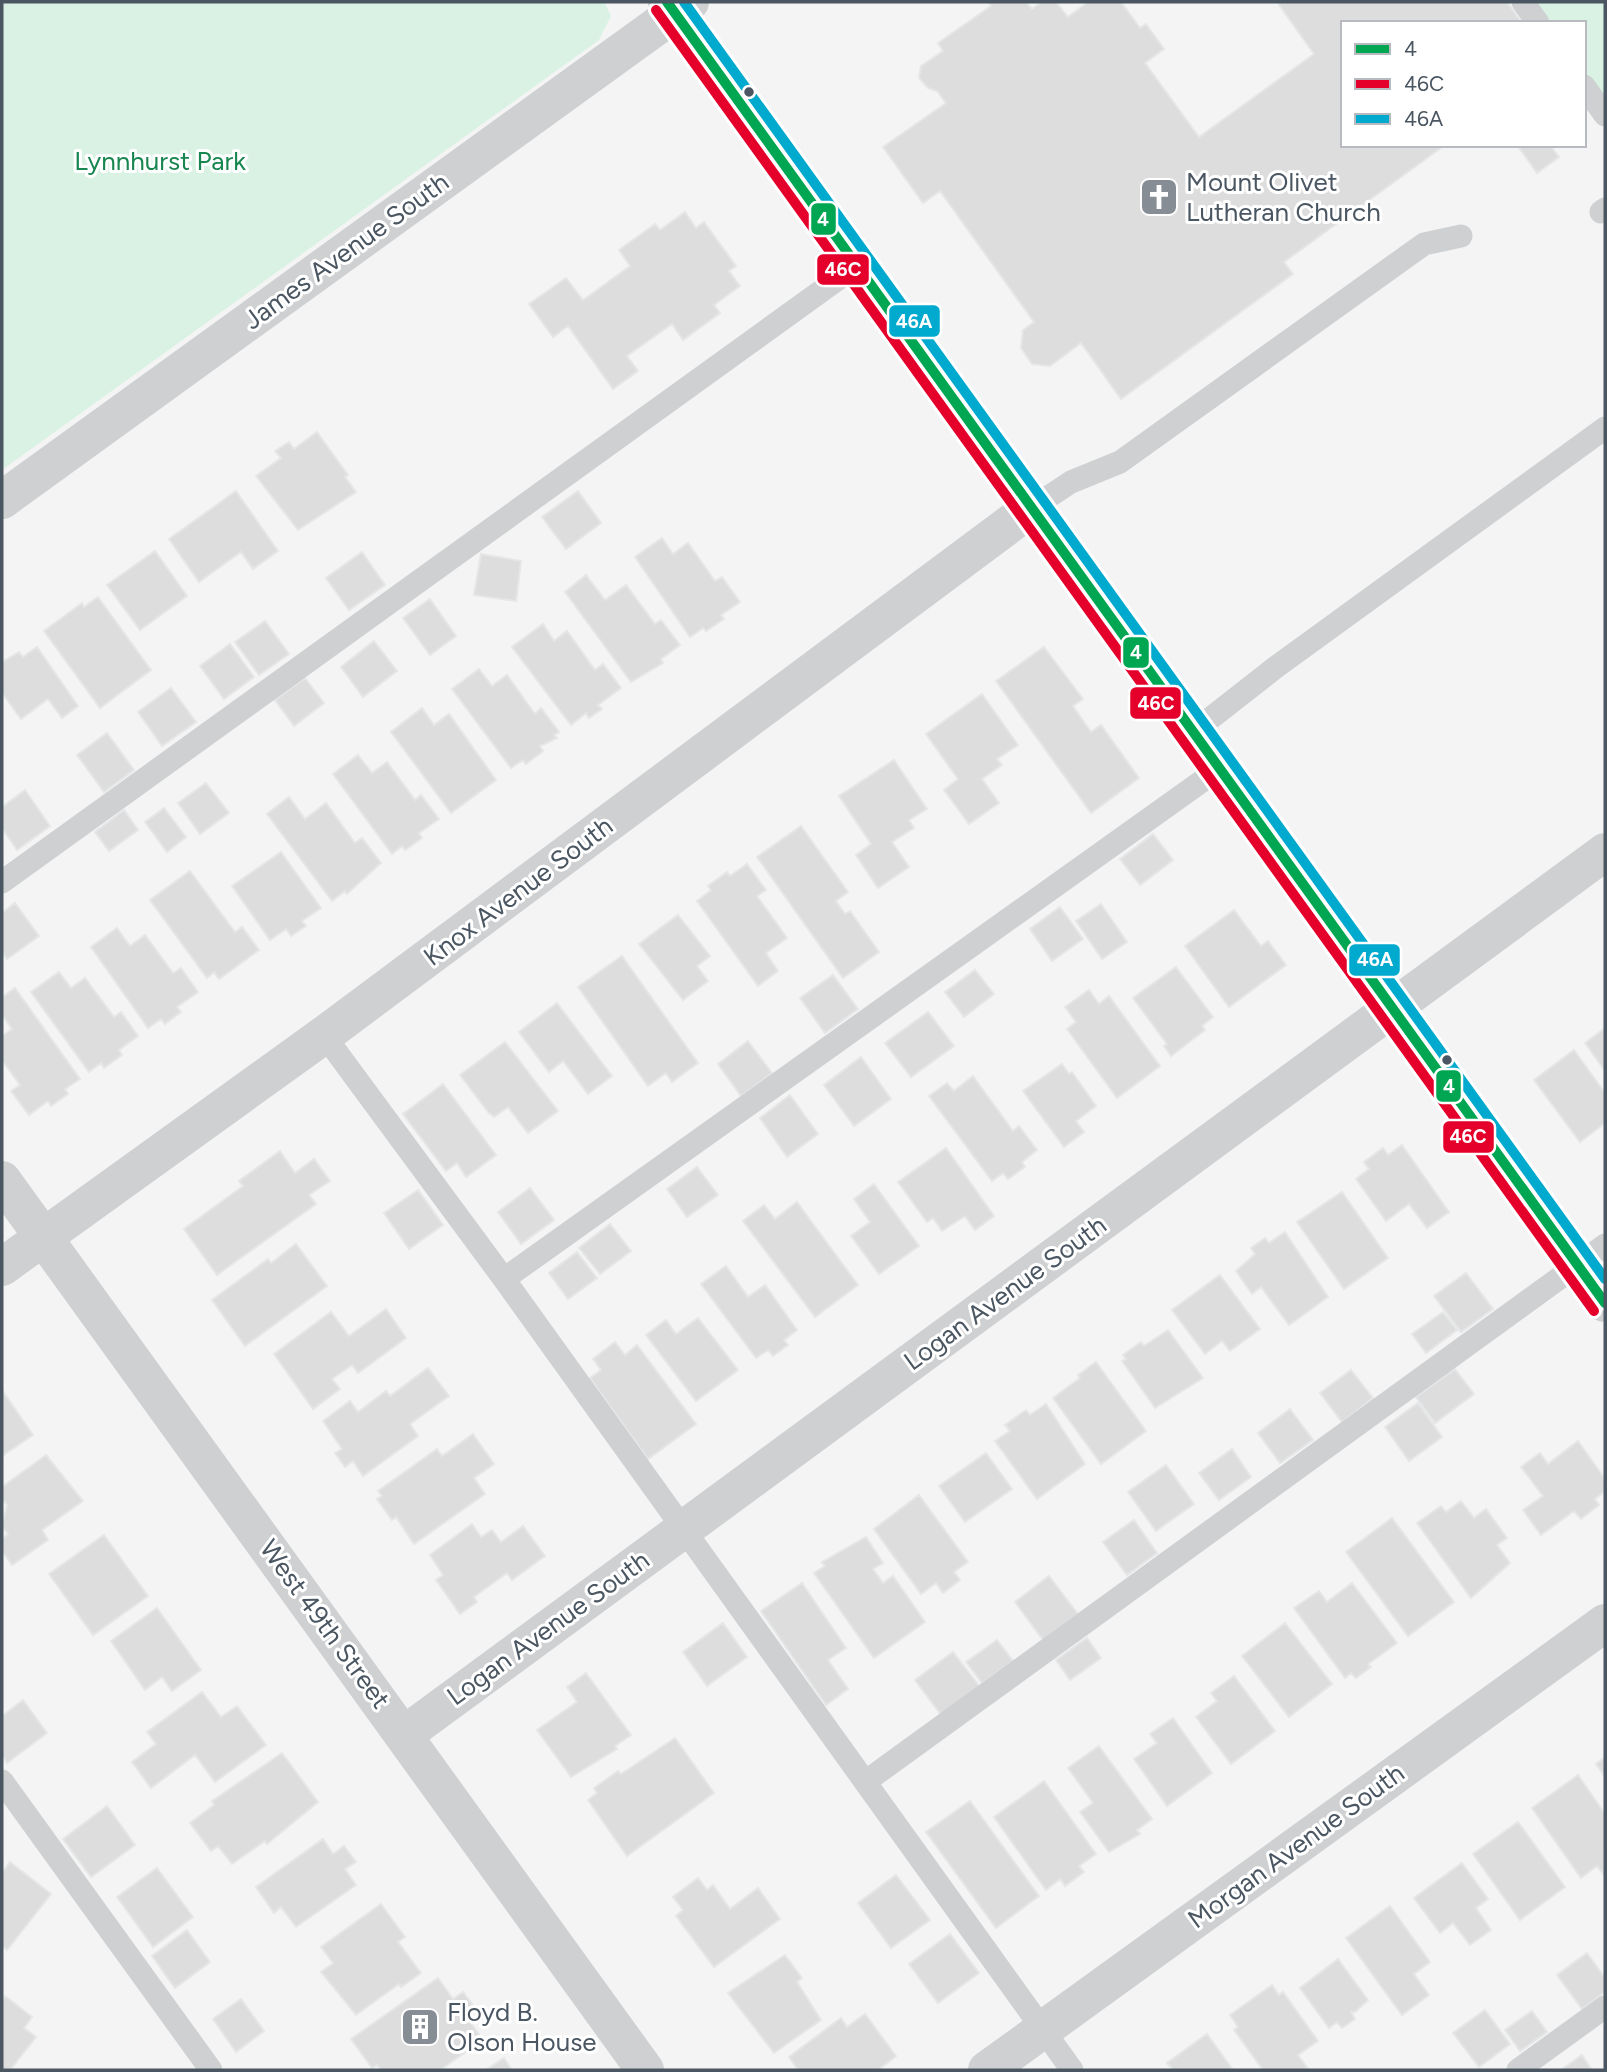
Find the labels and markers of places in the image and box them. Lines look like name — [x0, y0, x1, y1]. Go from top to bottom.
unlabelled marker — [742, 85, 756, 99]
place label: Mount Olivet Lutheran Church — [1186, 166, 1381, 228]
church icon: Mount Olivet Lutheran Church — [1138, 176, 1180, 218]
unlabelled marker — [1440, 1053, 1454, 1067]
place label: Floyd B. Olson House — [447, 1996, 596, 2058]
building icon: Floyd B. Olson House — [399, 2006, 441, 2048]

